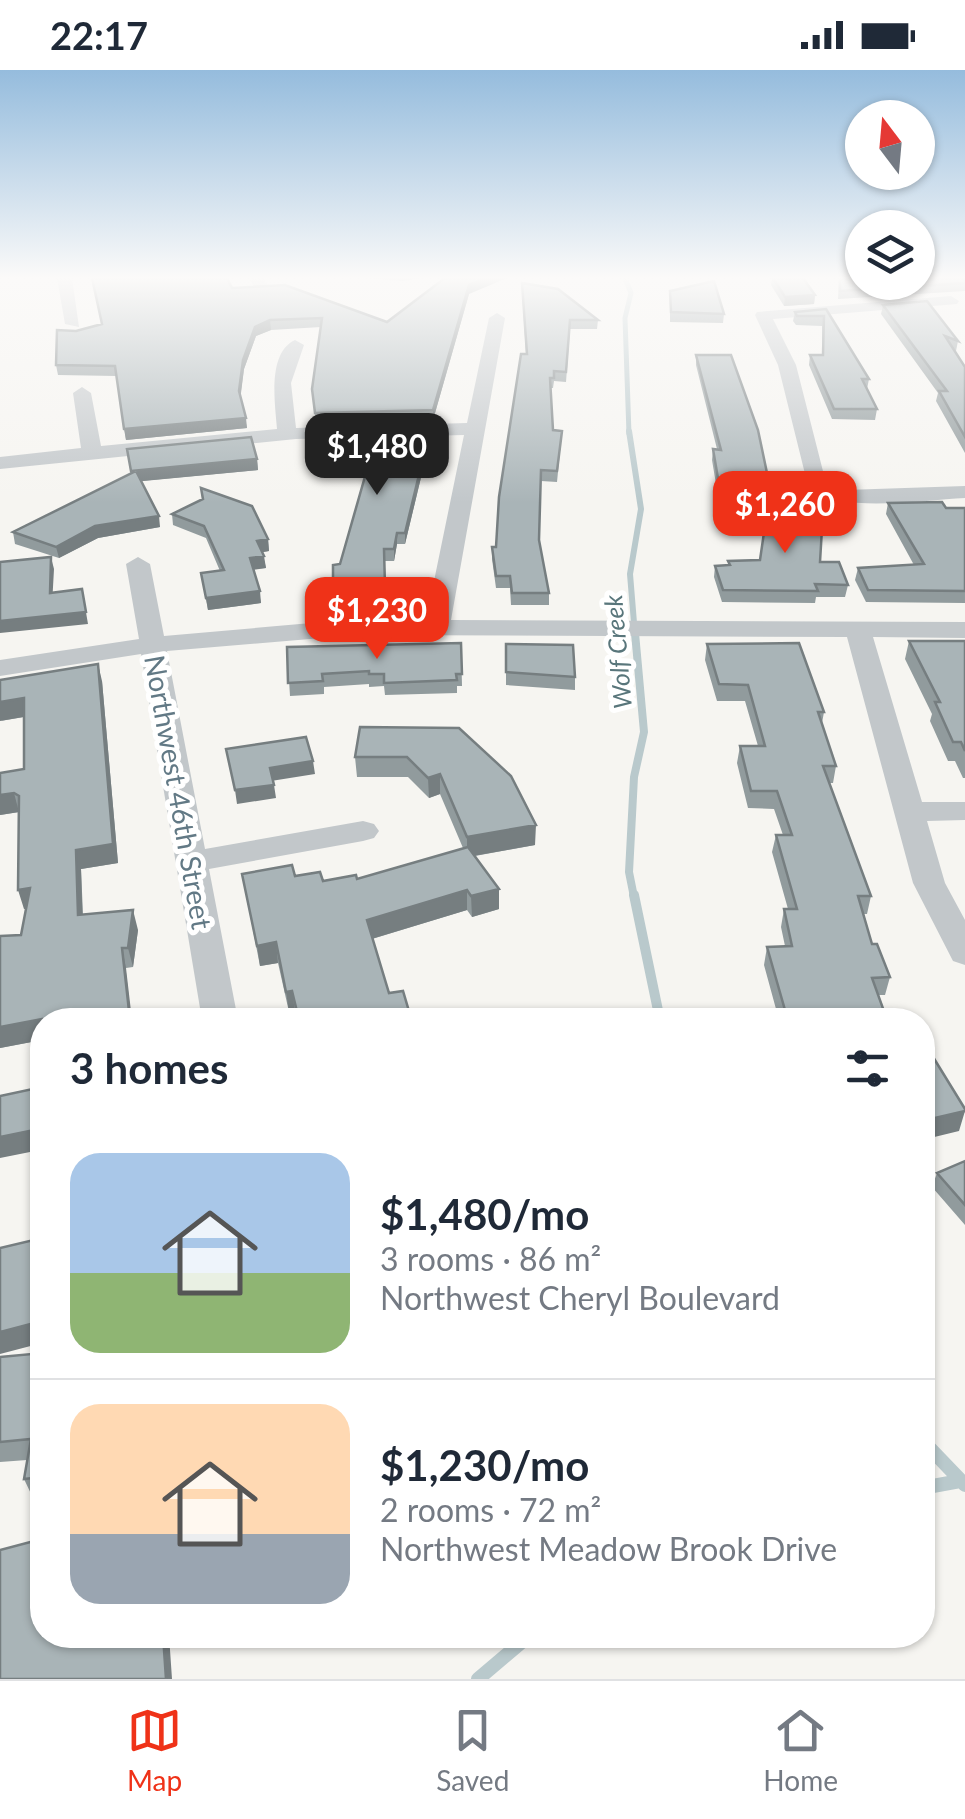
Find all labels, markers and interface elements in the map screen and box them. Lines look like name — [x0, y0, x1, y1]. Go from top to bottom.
text: 22:17 — [50, 12, 148, 58]
north arrow — [845, 100, 935, 190]
map controls — [845, 100, 935, 300]
button: layers — [845, 210, 935, 300]
pin: $1,480 — [296, 413, 458, 498]
text: $1,480 — [327, 426, 427, 465]
pin: $1,260 — [704, 471, 866, 556]
text: $1,260 — [735, 484, 835, 523]
pin: $1,230 — [296, 577, 458, 662]
text: $1,230 — [327, 590, 427, 629]
water label: Wolf Creek — [597, 593, 637, 710]
street label: Northwest 46th Street — [138, 652, 220, 932]
icon: filters — [840, 1041, 895, 1096]
text: 3 homes — [70, 1043, 228, 1093]
text: $1,480/mo — [380, 1189, 589, 1239]
icon: home — [150, 1193, 270, 1313]
text: 3 rooms · 86 m² — [380, 1239, 601, 1278]
text: Northwest Cheryl Boulevard — [380, 1278, 780, 1317]
text: $1,230/mo — [380, 1440, 589, 1490]
icon: home — [150, 1444, 270, 1564]
text: 2 rooms · 72 m² — [380, 1490, 601, 1529]
text: Northwest Meadow Brook Drive — [380, 1529, 837, 1568]
tab: Map — [127, 1703, 182, 1797]
tab: Saved — [436, 1703, 509, 1797]
tab: Home — [763, 1703, 838, 1797]

